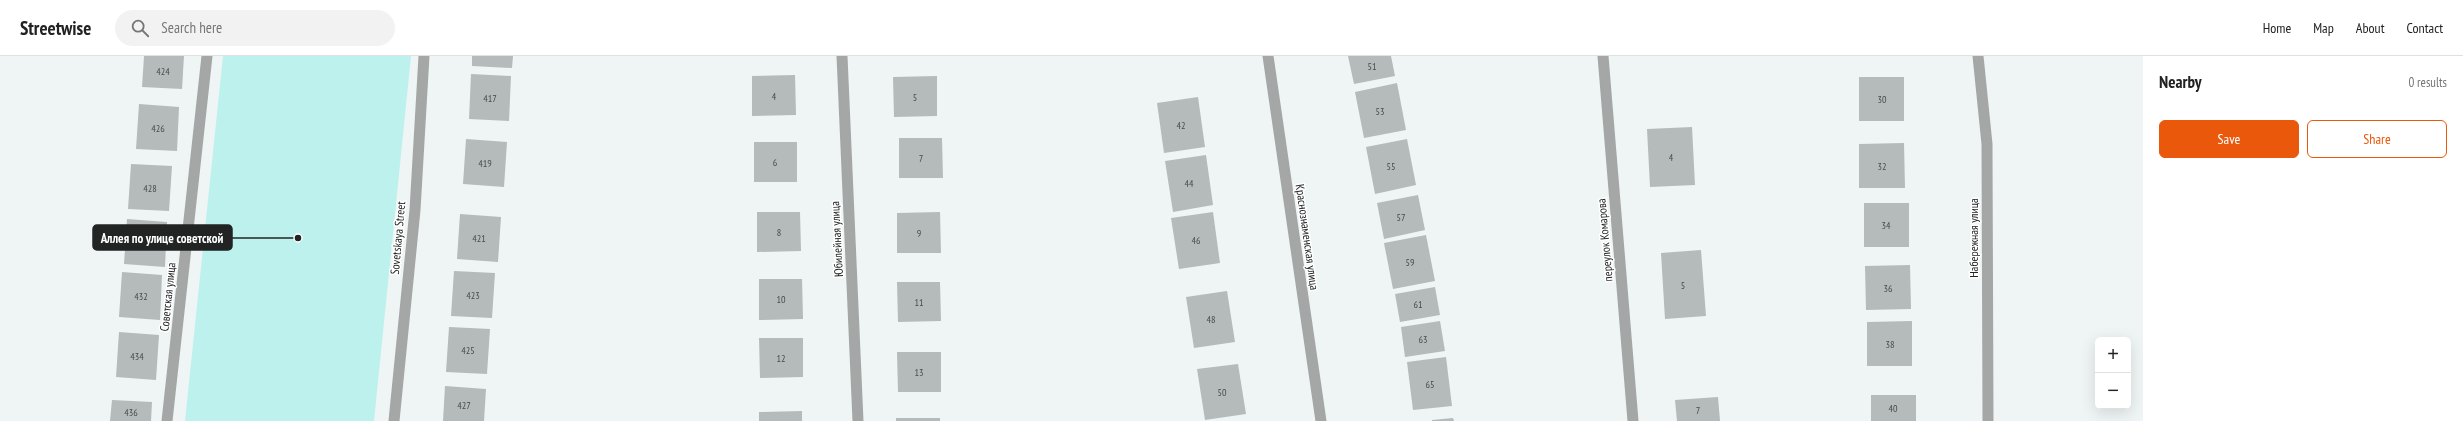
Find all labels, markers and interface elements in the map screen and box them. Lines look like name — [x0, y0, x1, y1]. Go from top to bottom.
search box — [115, 10, 395, 46]
text: Streetwise — [20, 16, 91, 40]
icon: search — [129, 17, 151, 39]
text: Search here — [161, 18, 222, 37]
text: Home — [2263, 19, 2291, 37]
text: Map — [2313, 19, 2334, 37]
text: About — [2356, 19, 2385, 37]
text: Contact — [2407, 19, 2443, 37]
house number: 51 — [1368, 60, 1377, 73]
house number: 424 — [156, 65, 170, 78]
text: Nearby — [2159, 71, 2202, 93]
text: 0 results — [2408, 74, 2447, 91]
house number: 4 — [772, 90, 777, 103]
house number: 5 — [913, 91, 917, 104]
house number: 417 — [483, 92, 497, 105]
house number: 30 — [1878, 93, 1887, 106]
house number: 53 — [1376, 105, 1385, 118]
house number: 42 — [1177, 119, 1186, 132]
button: Save — [2159, 120, 2299, 158]
button: Share — [2307, 120, 2447, 158]
house number: 426 — [151, 122, 165, 135]
house number: 4 — [1669, 151, 1674, 164]
house number: 7 — [919, 152, 923, 165]
house number: 6 — [773, 156, 778, 169]
house number: 419 — [478, 157, 492, 170]
house number: 55 — [1387, 160, 1396, 173]
house number: 32 — [1878, 160, 1887, 173]
house number: 44 — [1185, 177, 1194, 190]
house number: 428 — [143, 182, 157, 195]
street label: Краснознаменская улица — [1293, 183, 1322, 291]
street label: переулок Комарова — [1593, 198, 1616, 282]
street label: Набережная улица — [1966, 198, 1981, 278]
street label: Sovetskaya Street — [387, 200, 408, 275]
street label: Юбилейная улица — [827, 201, 846, 277]
house number: 57 — [1397, 211, 1406, 224]
house number: 34 — [1882, 219, 1891, 232]
callout: Аллея по улице советской — [93, 225, 232, 250]
house number: 8 — [777, 226, 781, 239]
house number: 9 — [917, 227, 921, 240]
text: Аллея по улице советской — [100, 230, 223, 247]
house number: 421 — [472, 232, 486, 245]
house number: 46 — [1192, 234, 1201, 247]
house number: 59 — [1406, 256, 1415, 269]
street label: Советская улица — [156, 262, 179, 332]
house number: 5 — [1681, 279, 1685, 292]
house number: 36 — [1884, 282, 1893, 295]
house number: 423 — [466, 289, 480, 302]
house number: 432 — [134, 290, 148, 303]
house number: 10 — [777, 293, 786, 306]
house number: 11 — [915, 296, 924, 309]
house number: 61 — [1414, 298, 1423, 311]
house number: 48 — [1207, 313, 1216, 326]
house number: 63 — [1419, 333, 1428, 346]
map controls — [2095, 337, 2131, 409]
button: + — [2095, 337, 2131, 373]
house number: 38 — [1886, 338, 1895, 351]
house number: 425 — [461, 344, 475, 357]
house number: 434 — [130, 350, 144, 363]
house number: 12 — [777, 352, 786, 365]
house number: 13 — [915, 366, 924, 379]
button: − — [2095, 373, 2131, 409]
house number: 65 — [1426, 378, 1435, 391]
house number: 50 — [1218, 386, 1227, 399]
house number: 427 — [457, 399, 471, 412]
house number: 40 — [1889, 402, 1898, 415]
house number: 7 — [1696, 404, 1700, 417]
house number: 436 — [124, 406, 138, 419]

